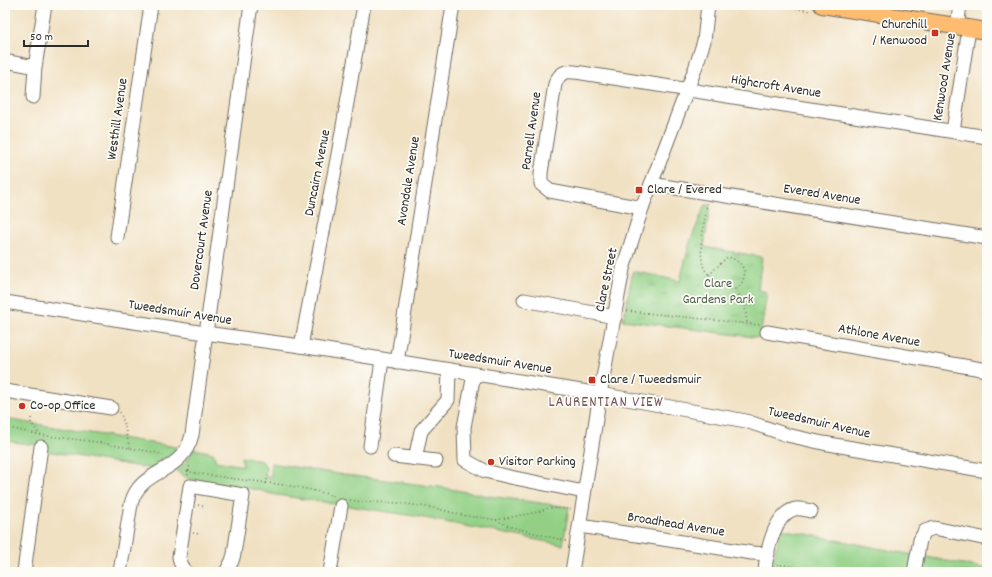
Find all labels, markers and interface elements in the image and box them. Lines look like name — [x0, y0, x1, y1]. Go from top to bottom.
place label: Churchill / Kenwood — [873, 15, 928, 51]
scale bar — [24, 22, 88, 48]
marker: Churchill / Kenwood — [930, 28, 940, 38]
text: 50 m — [30, 29, 53, 46]
street label: Kenwood Avenue — [928, 32, 962, 122]
street label: Highcroft Avenue — [730, 70, 822, 104]
street label: Westhill Avenue — [102, 77, 134, 161]
street label: Parnell Avenue — [517, 91, 547, 171]
street label: Duncairn Avenue — [300, 128, 336, 218]
street label: Avondale Avenue — [392, 135, 426, 227]
street label: Evered Avenue — [782, 179, 862, 211]
place label: Clare / Evered — [647, 180, 722, 200]
marker: Clare / Evered — [634, 185, 644, 195]
street label: Dovercourt Avenue — [185, 189, 219, 291]
street label: Clare Street — [590, 246, 624, 314]
park label: Clare Gardens Park — [683, 274, 754, 310]
street label: Tweedsmuir Avenue — [127, 295, 233, 331]
street label: Athlone Avenue — [836, 319, 922, 353]
street label: Tweedsmuir Avenue — [447, 344, 553, 380]
place label: Clare / Tweedsmuir — [600, 370, 702, 390]
marker: Clare / Tweedsmuir — [587, 375, 597, 385]
district label: LAURENTIAN VIEW — [548, 392, 664, 414]
place label: Co-op Office — [30, 396, 95, 416]
marker: Co-op Office — [17, 401, 27, 411]
street label: Tweedsmuir Avenue — [766, 402, 872, 444]
place label: Visitor Parking — [499, 452, 576, 472]
marker: Visitor Parking — [486, 457, 496, 467]
street label: Broadhead Avenue — [626, 507, 726, 543]

